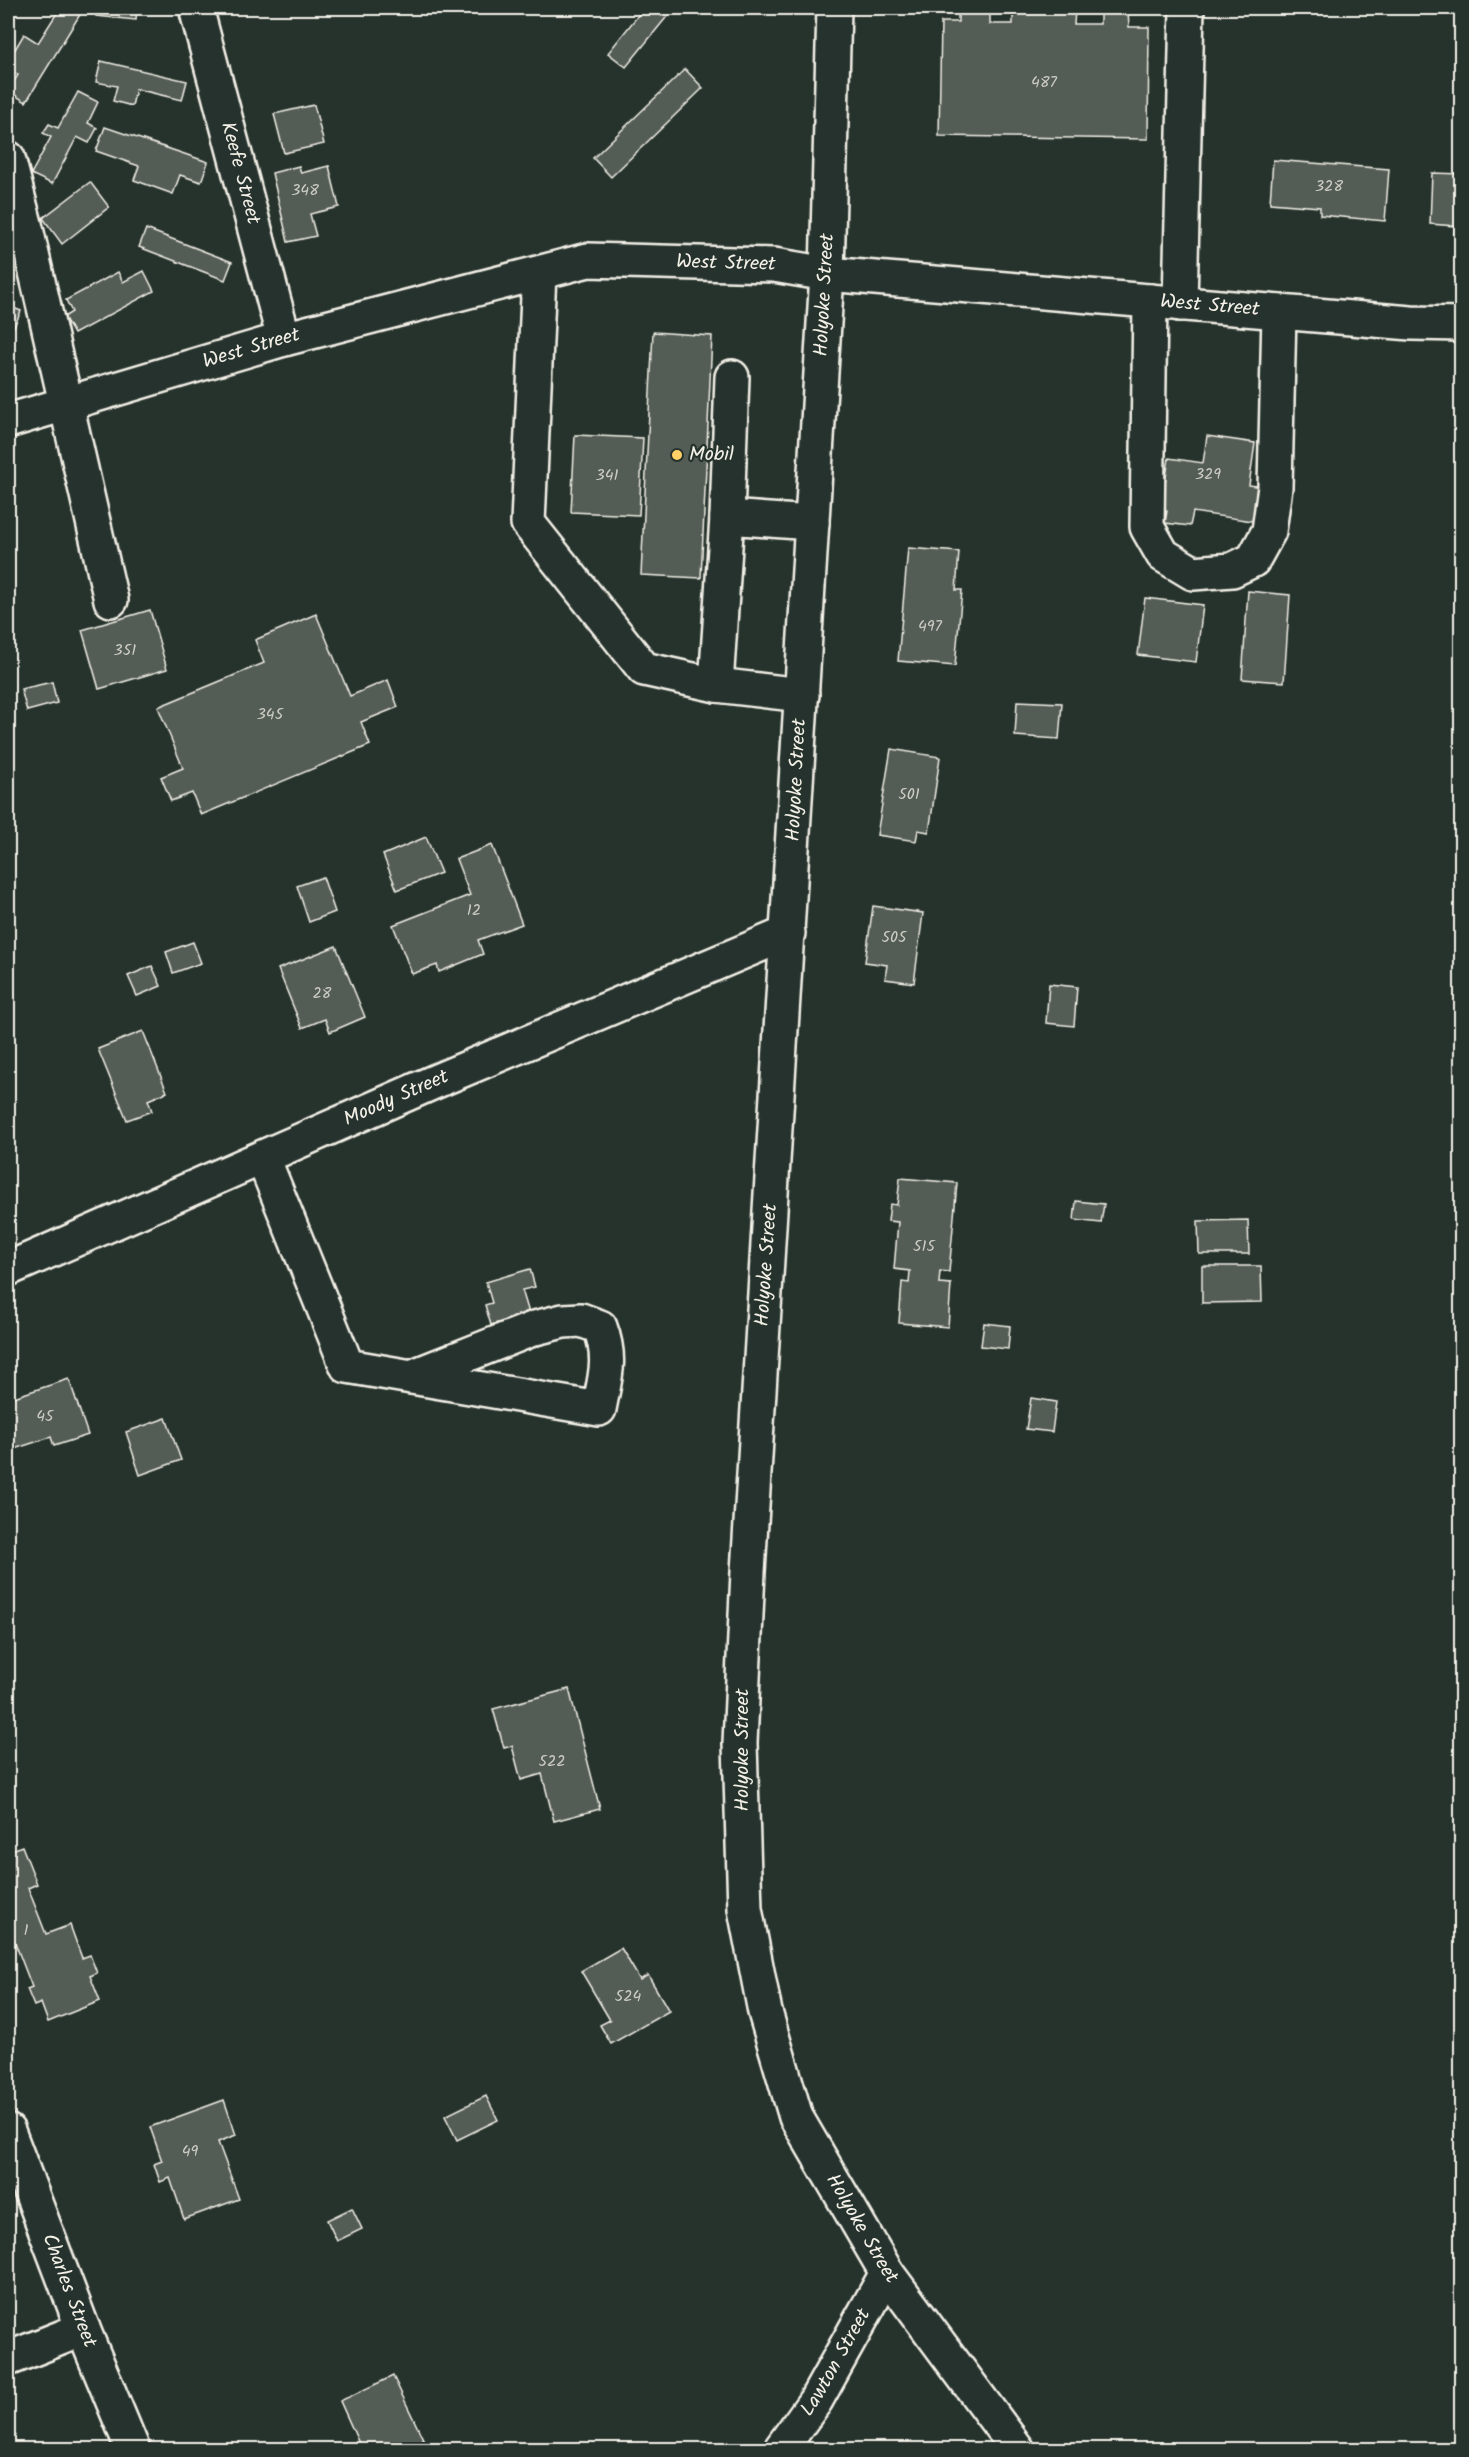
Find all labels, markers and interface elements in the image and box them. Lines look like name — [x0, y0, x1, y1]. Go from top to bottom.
house number: 487 — [1031, 70, 1058, 95]
street label: Keefe Street — [211, 118, 269, 228]
house number: 328 — [1315, 174, 1343, 199]
house number: 348 — [291, 178, 319, 203]
street label: Holyoke Street — [806, 233, 844, 357]
street label: West Street — [676, 246, 776, 281]
street label: West Street — [1159, 286, 1261, 326]
street label: West Street — [199, 319, 304, 378]
place label: Mobil — [689, 439, 734, 471]
marker: Mobil — [670, 448, 684, 462]
house number: 329 — [1195, 462, 1221, 487]
house number: 341 — [596, 463, 618, 488]
house number: 497 — [918, 614, 943, 639]
house number: 351 — [114, 638, 136, 663]
house number: 345 — [257, 702, 285, 727]
street label: Holyoke Street — [778, 718, 816, 842]
house number: 501 — [898, 782, 920, 807]
house number: 12 — [467, 898, 481, 923]
house number: 505 — [881, 925, 908, 950]
house number: 28 — [313, 981, 332, 1006]
street label: Moody Street — [339, 1061, 454, 1136]
street label: Holyoke Street — [747, 1202, 787, 1327]
house number: 515 — [913, 1234, 937, 1259]
house number: 45 — [36, 1404, 55, 1429]
street label: Holyoke Street — [727, 1688, 759, 1811]
house number: 522 — [538, 1749, 566, 1774]
house number: 1 — [23, 1918, 29, 1943]
house number: 524 — [615, 1984, 642, 2009]
house number: 49 — [182, 2139, 199, 2164]
street label: Holyoke Street — [817, 2168, 906, 2291]
street label: Charles Street — [32, 2229, 105, 2353]
street label: Lawton Street — [793, 2303, 880, 2424]

